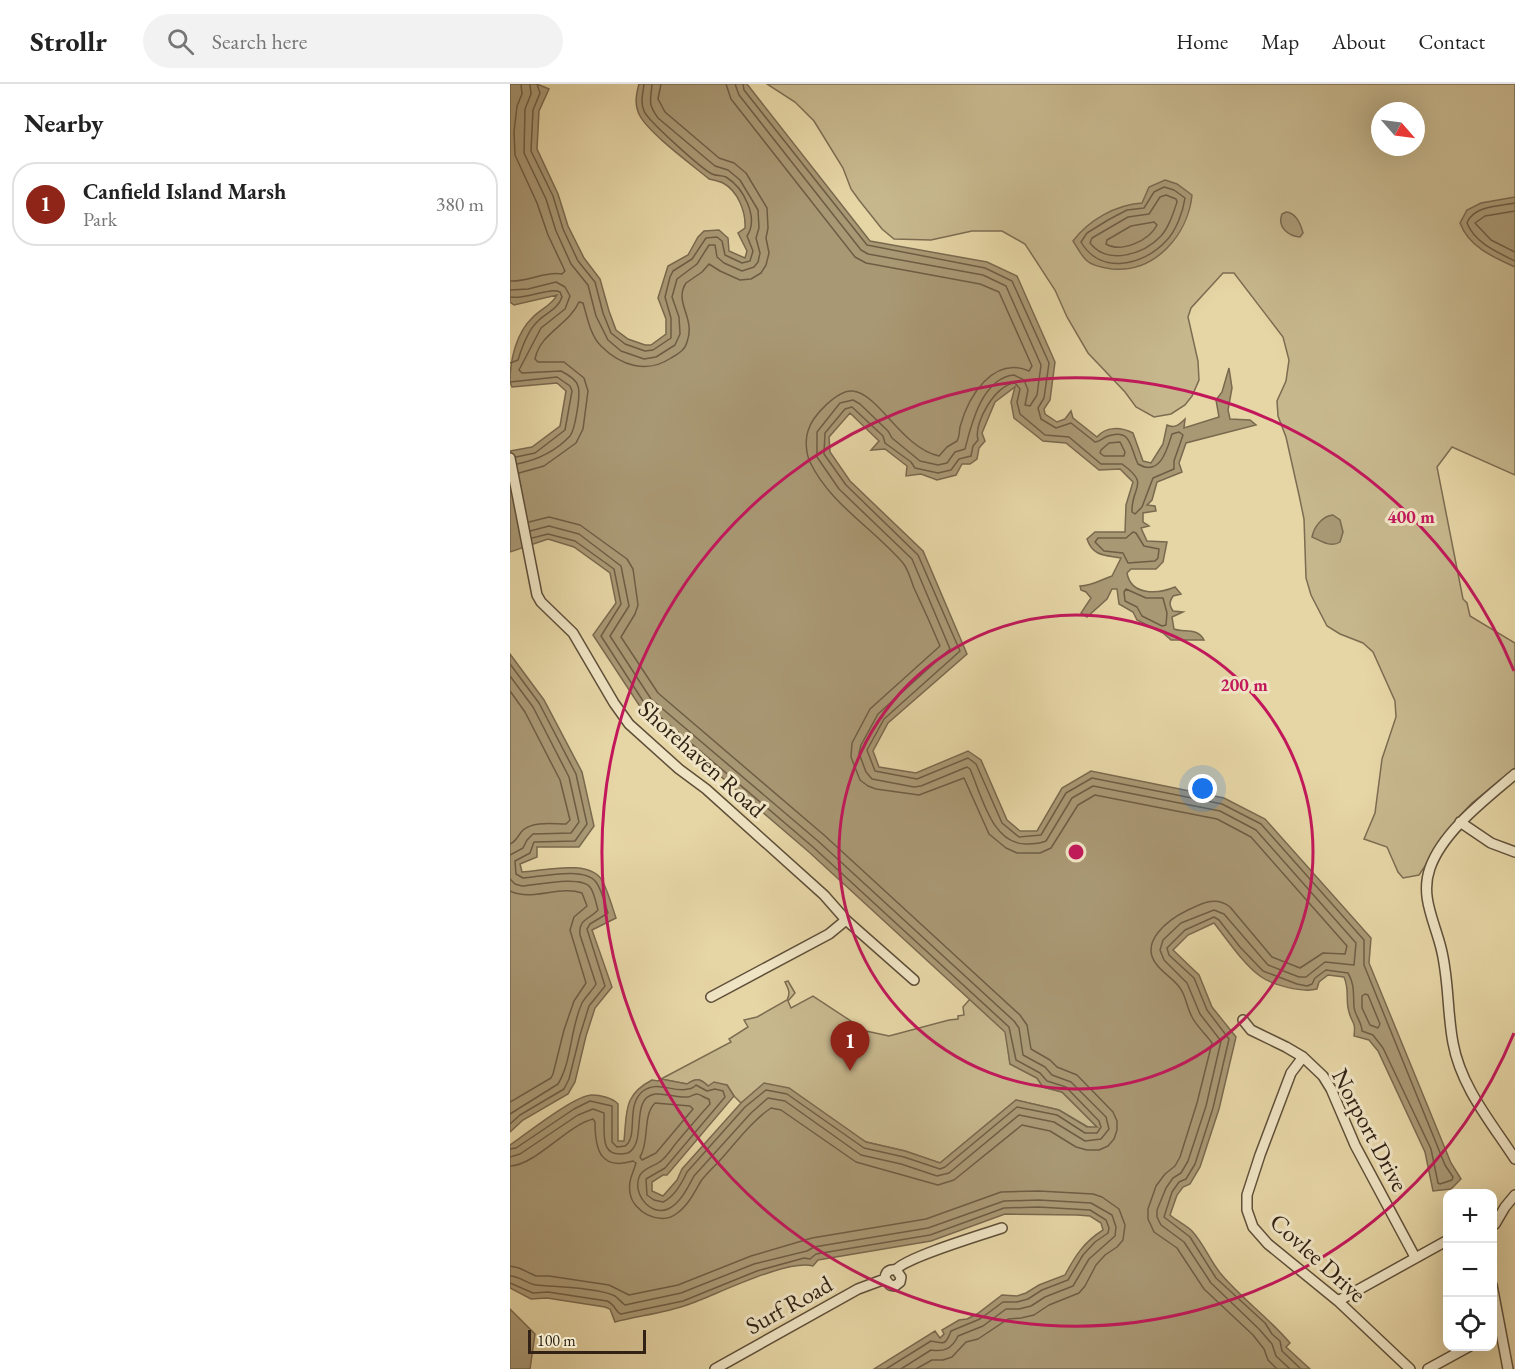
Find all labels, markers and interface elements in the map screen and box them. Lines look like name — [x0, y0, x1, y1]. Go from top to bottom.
search box — [143, 14, 563, 68]
text: Strollr — [30, 23, 107, 59]
icon: search — [164, 25, 197, 58]
text: Search here — [212, 27, 307, 56]
text: Home — [1176, 28, 1228, 55]
text: Map — [1261, 28, 1299, 55]
text: About — [1332, 28, 1385, 55]
text: Contact — [1418, 28, 1485, 55]
north arrow — [1371, 102, 1425, 156]
text: Nearby — [24, 106, 104, 140]
text: Canfield Island Marsh — [83, 177, 286, 206]
text: 1 — [40, 191, 51, 217]
text: 380 m — [436, 191, 484, 217]
text: Park — [83, 206, 117, 232]
text: 400 m — [1387, 505, 1435, 528]
text: 200 m — [1220, 673, 1268, 696]
street label: Shorehaven Road — [632, 693, 773, 825]
your location — [1188, 774, 1217, 803]
centre of rings — [1066, 842, 1086, 862]
pin: 1 — [830, 1022, 870, 1071]
street label: Norport Drive — [1325, 1063, 1416, 1197]
map controls — [1443, 1189, 1497, 1351]
button: + — [1443, 1189, 1497, 1243]
street label: Covlee Drive — [1264, 1206, 1373, 1309]
button: − — [1443, 1243, 1497, 1297]
street label: Surf Road — [740, 1268, 838, 1341]
button: locate — [1443, 1297, 1497, 1351]
scale bar — [528, 1327, 646, 1354]
text: 100 m — [537, 1330, 576, 1351]

